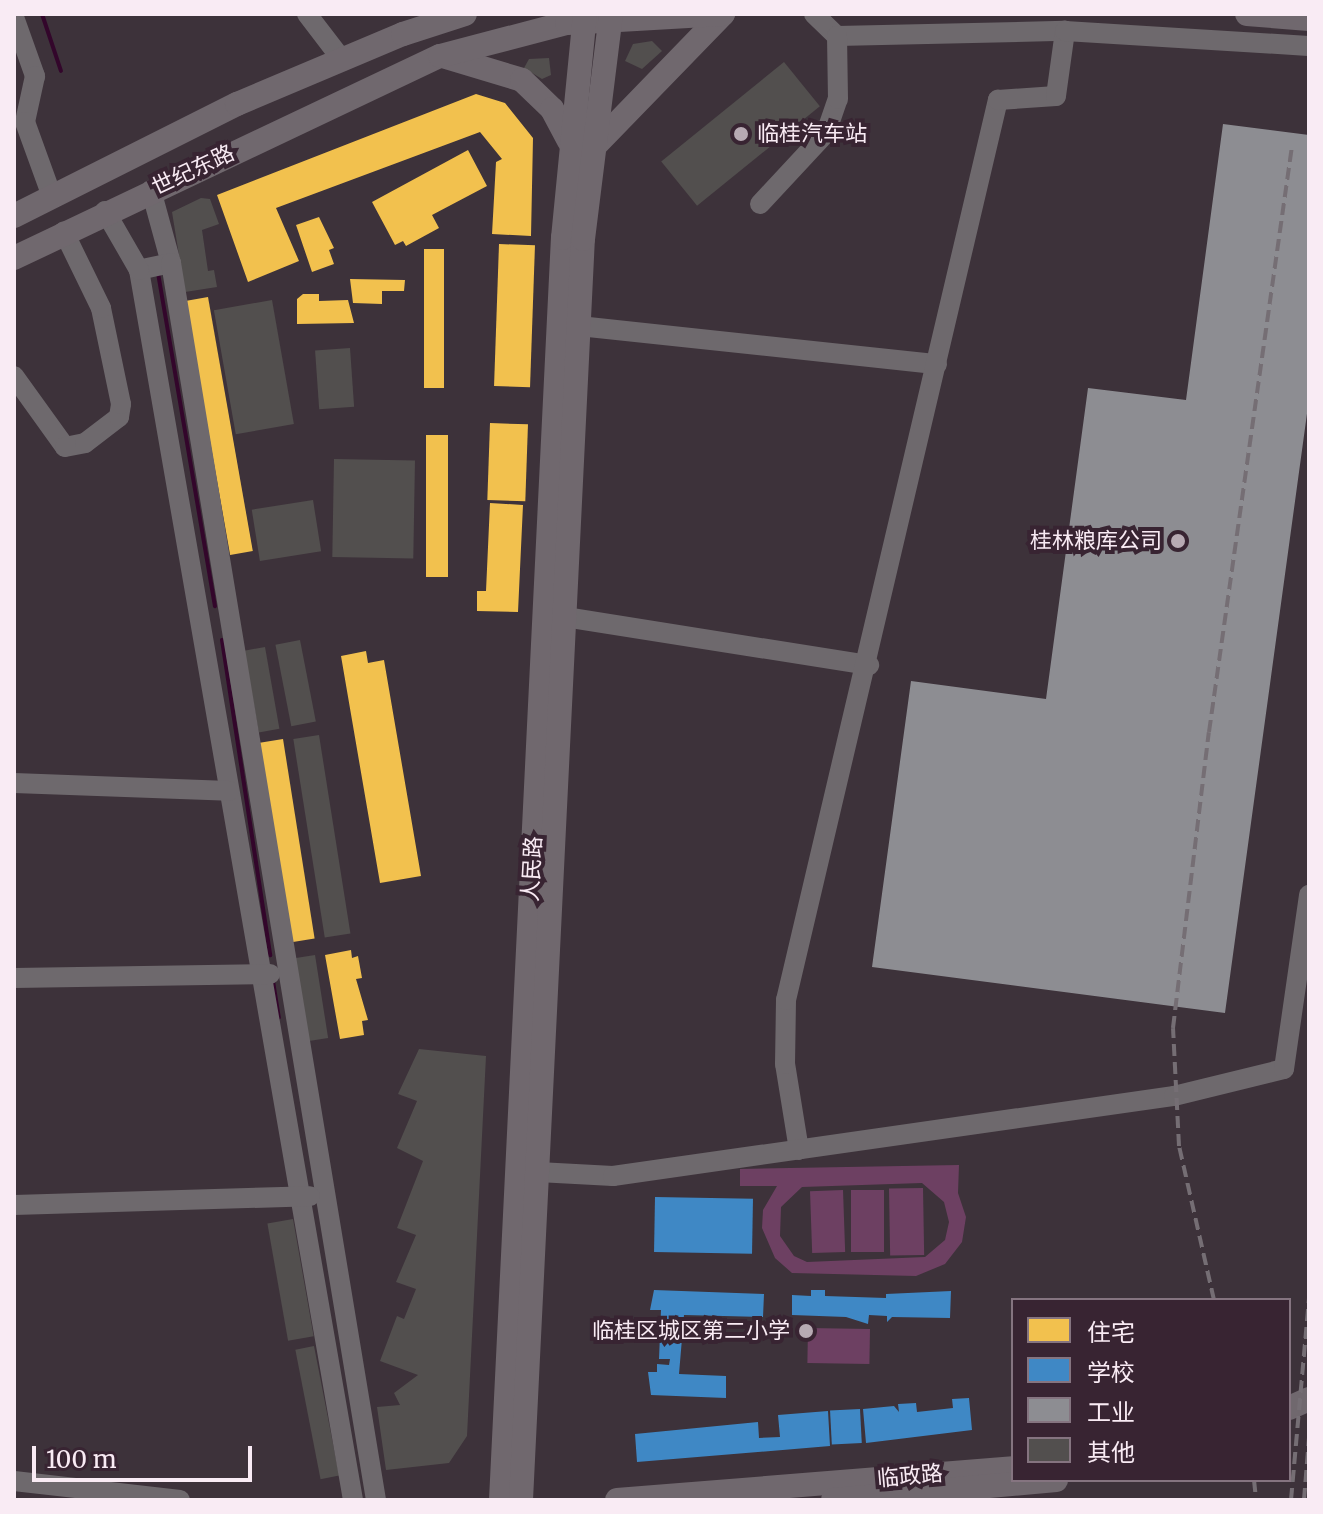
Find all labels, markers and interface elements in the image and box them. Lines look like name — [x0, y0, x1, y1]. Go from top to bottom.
place label: 临桂汽车站 — [757, 121, 867, 147]
marker: 临桂汽车站 — [732, 125, 750, 143]
street label: 世纪东路 — [148, 139, 238, 201]
place label: 桂林粮库公司 — [1030, 528, 1162, 554]
marker: 桂林粮库公司 — [1169, 532, 1187, 550]
street label: 人民路 — [517, 835, 547, 903]
legend — [1011, 1298, 1291, 1482]
text: 住宅 — [1087, 1317, 1135, 1348]
place label: 临桂区城区第二小学 — [592, 1318, 790, 1344]
marker: 临桂区城区第二小学 — [797, 1322, 815, 1340]
text: 学校 — [1087, 1357, 1135, 1388]
text: 工业 — [1087, 1397, 1135, 1428]
scale bar — [36, 1430, 256, 1480]
text: 其他 — [1087, 1437, 1135, 1468]
text: 100 m — [46, 1444, 116, 1475]
street label: 临政路 — [876, 1460, 944, 1492]

